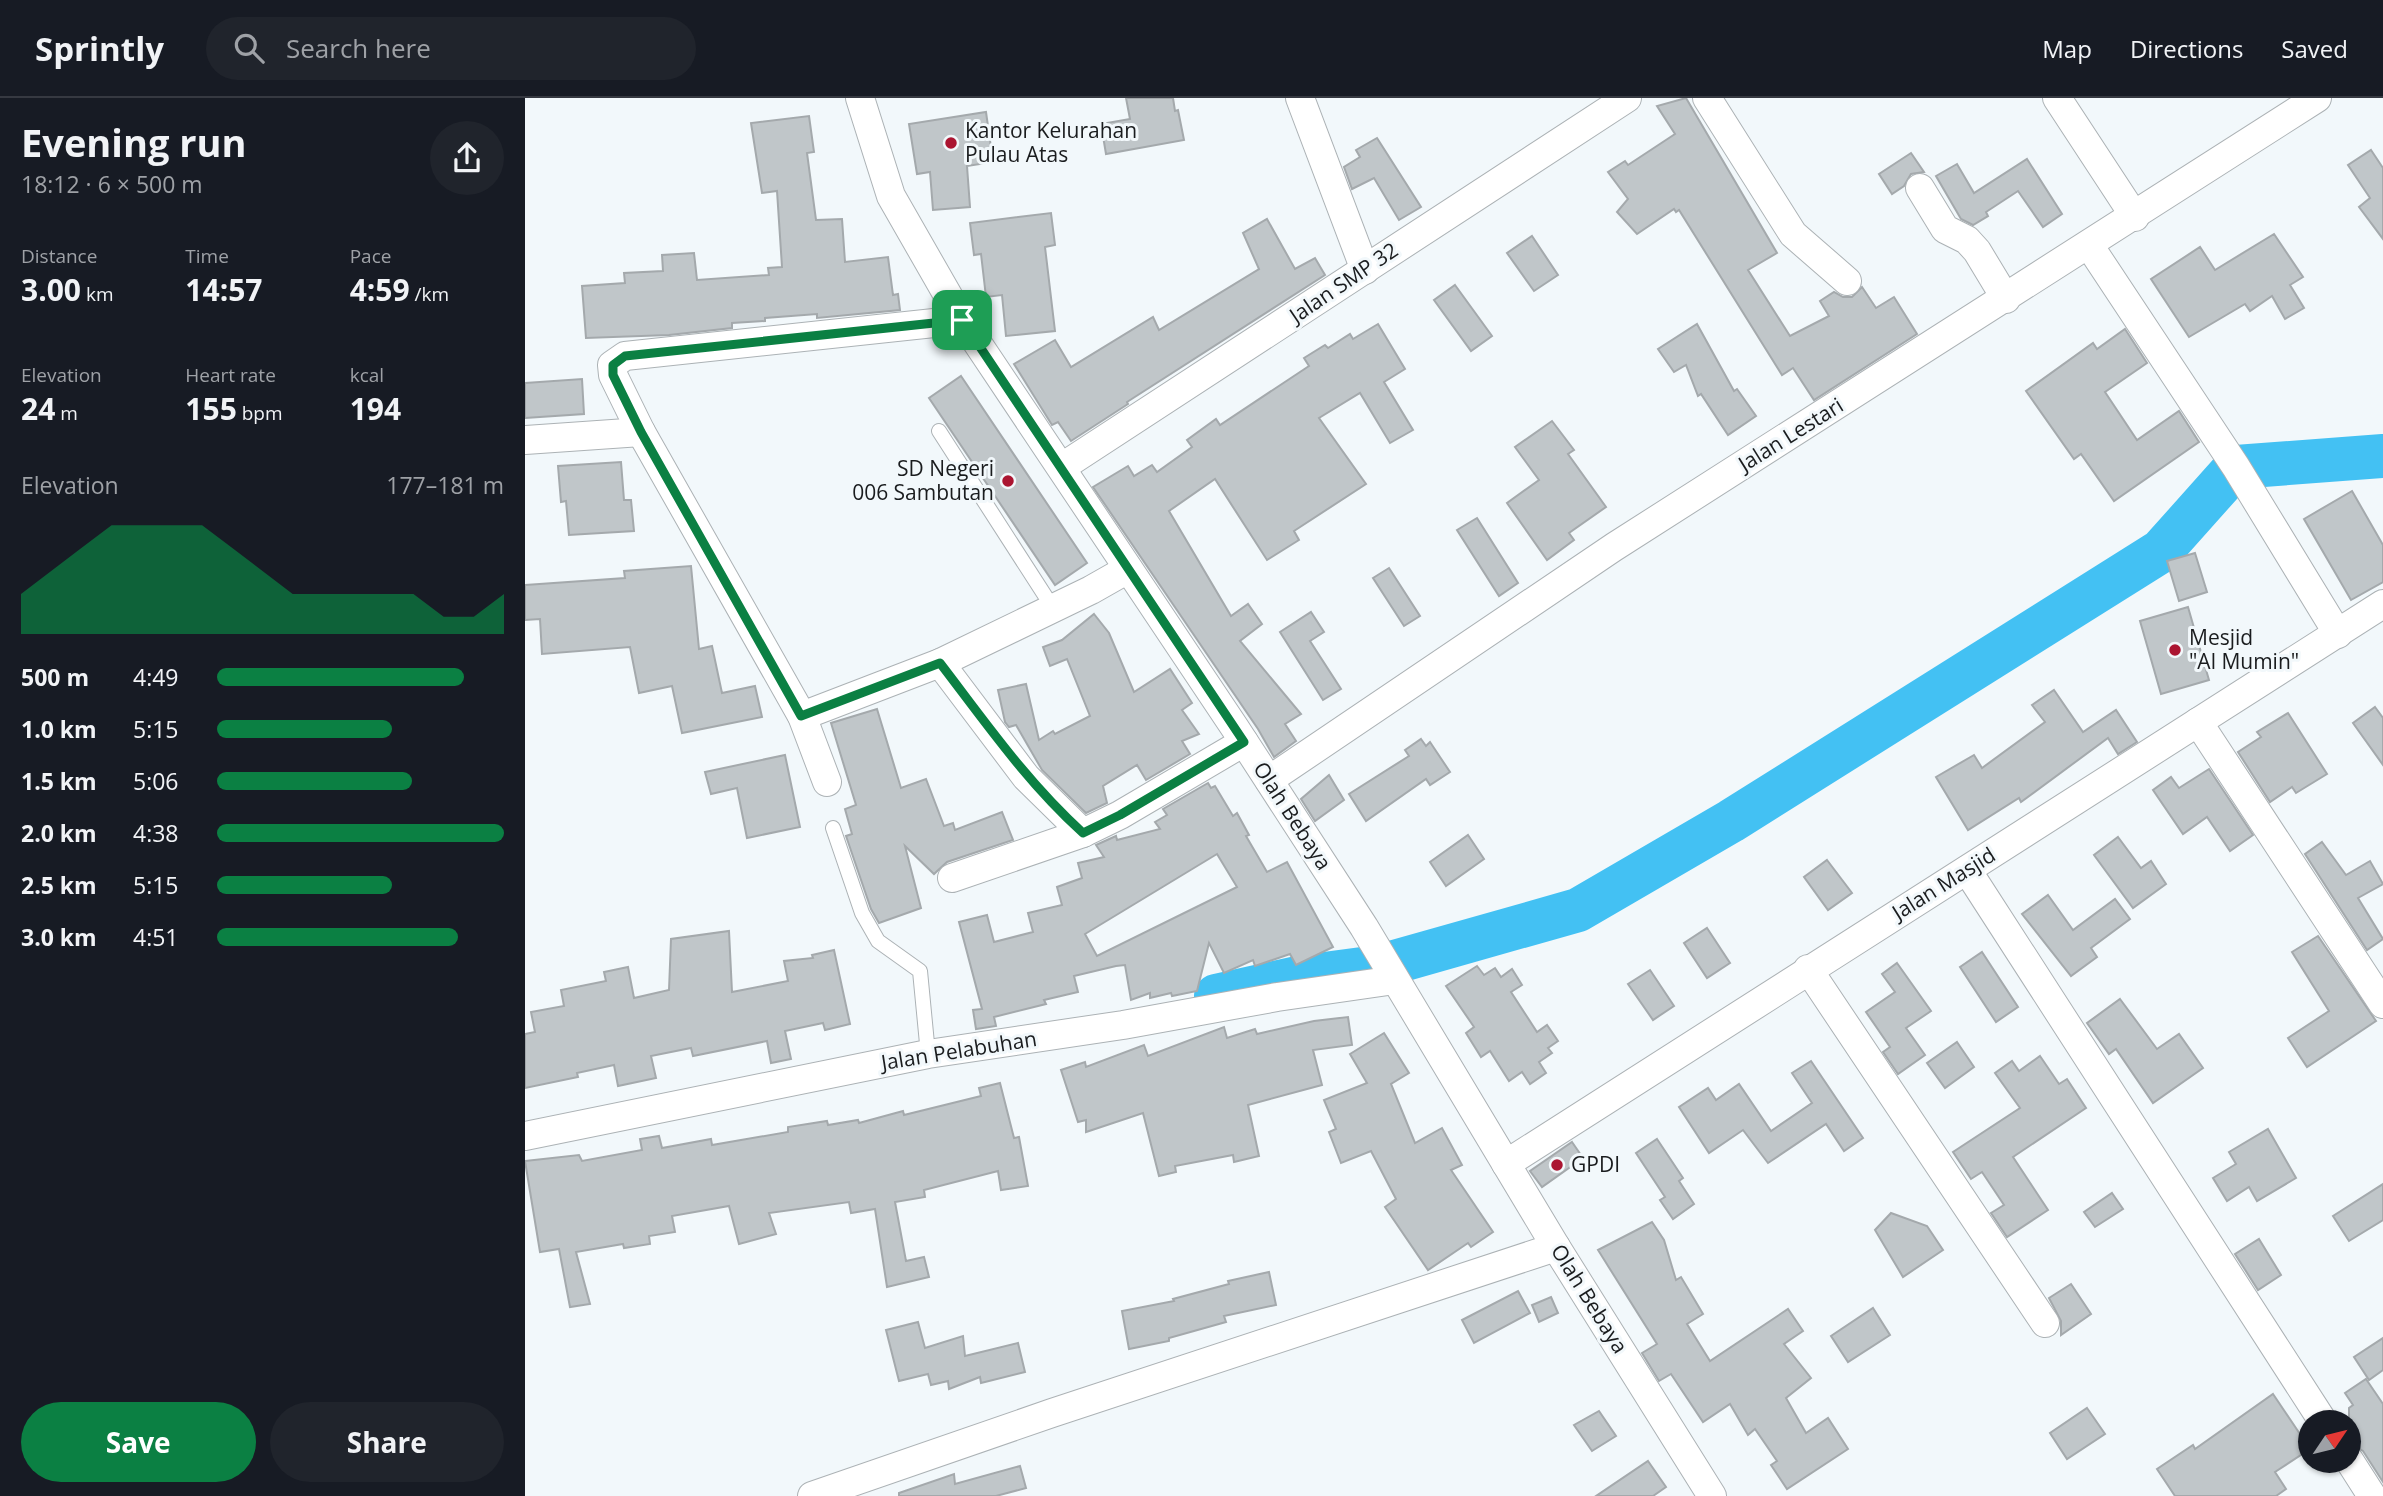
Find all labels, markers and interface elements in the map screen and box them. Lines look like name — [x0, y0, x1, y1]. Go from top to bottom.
search box — [206, 17, 696, 80]
text: Sprintly — [35, 26, 164, 71]
icon: search — [230, 29, 268, 67]
text: Search here — [286, 30, 431, 66]
text: Map — [2042, 32, 2092, 65]
text: Directions — [2130, 32, 2243, 65]
text: Saved — [2281, 32, 2348, 65]
text: Evening run — [21, 116, 246, 168]
place label: Kantor Kelurahan Pulau Atas — [965, 116, 1137, 168]
button: share — [430, 121, 504, 195]
marker: Kantor Kelurahan Pulau Atas — [943, 135, 959, 151]
text: 18:12 · 6 × 500 m — [21, 168, 203, 200]
street label: Jalan SMP 32 — [1282, 236, 1403, 330]
text: Distance — [21, 243, 97, 269]
text: Time — [185, 243, 229, 269]
text: Pace — [350, 243, 391, 269]
text: 3.00 — [21, 269, 81, 310]
text: 14:57 — [185, 269, 263, 310]
text: 4:59 — [350, 269, 410, 310]
text: km — [81, 281, 114, 307]
text: /km — [410, 281, 449, 307]
pin — [932, 290, 992, 350]
icon: arrive — [943, 301, 981, 339]
text: Elevation — [21, 362, 102, 388]
text: Heart rate — [185, 362, 276, 388]
text: kcal — [350, 362, 384, 388]
text: 24 — [21, 388, 55, 429]
text: 155 — [185, 388, 237, 429]
text: 194 — [350, 388, 401, 429]
street label: Jalan Lestari — [1731, 391, 1848, 478]
text: m — [55, 400, 78, 426]
text: bpm — [237, 400, 283, 426]
place label: SD Negeri 006 Sambutan — [852, 454, 994, 506]
text: Elevation — [21, 469, 119, 501]
text: 177–181 m — [386, 469, 504, 501]
marker: SD Negeri 006 Sambutan — [1000, 473, 1016, 489]
place label: Mesjid "Al Mumin" — [2189, 623, 2299, 675]
marker: Mesjid "Al Mumin" — [2167, 642, 2183, 658]
text: 500 m — [21, 661, 89, 693]
text: 4:49 — [133, 661, 179, 693]
text: 1.0 km — [21, 713, 97, 745]
text: 5:15 — [133, 713, 179, 745]
street label: Olah Bebaya — [1247, 756, 1338, 875]
text: 1.5 km — [21, 765, 97, 797]
text: 5:06 — [133, 765, 179, 797]
text: 2.0 km — [21, 817, 97, 849]
text: 4:38 — [133, 817, 179, 849]
street label: Jalan Masjid — [1885, 840, 2000, 927]
text: 2.5 km — [21, 869, 97, 901]
text: 5:15 — [133, 869, 179, 901]
text: 3.0 km — [21, 921, 97, 953]
text: 4:51 — [133, 921, 179, 953]
street label: Jalan Pelabuhan — [877, 1024, 1039, 1076]
place label: GPDI — [1571, 1150, 1620, 1178]
marker: GPDI — [1549, 1157, 1565, 1173]
street label: Olah Bebaya — [1545, 1239, 1634, 1358]
button: Save — [21, 1402, 256, 1482]
button: Share — [270, 1402, 504, 1482]
north arrow — [2298, 1410, 2361, 1474]
map controls — [2298, 1410, 2361, 1473]

